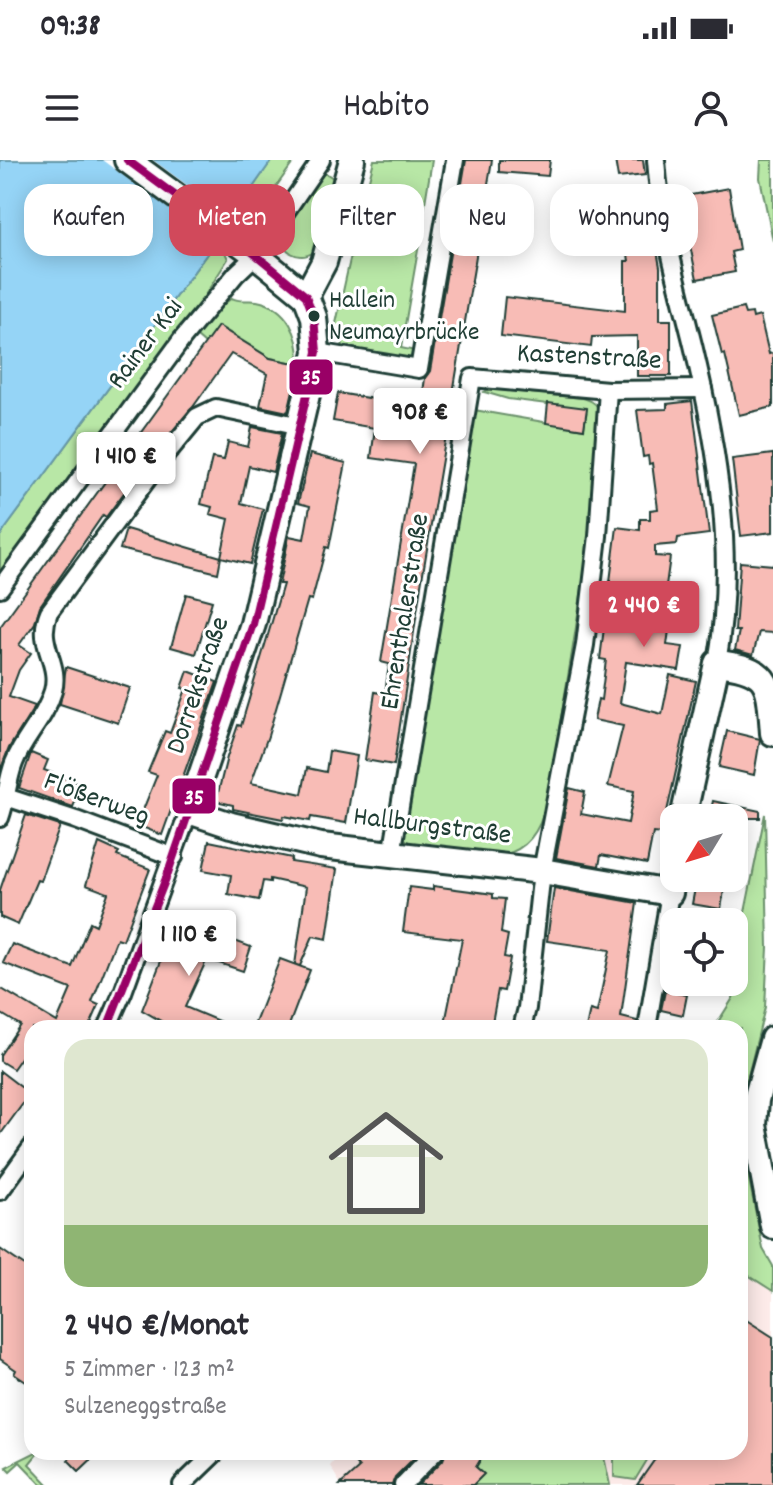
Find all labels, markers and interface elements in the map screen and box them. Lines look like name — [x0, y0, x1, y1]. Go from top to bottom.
text: 09:38 — [40, 7, 100, 50]
text: Habito — [343, 82, 430, 134]
icon: menu — [40, 86, 84, 130]
icon: person — [689, 86, 733, 130]
chip: Kaufen — [24, 184, 153, 256]
chip: Mieten — [169, 184, 295, 256]
chip: Filter — [311, 184, 424, 256]
chip: Neu — [440, 184, 534, 256]
chip: Wohnung — [550, 184, 698, 256]
place label: Hallein Neumayrbrücke — [329, 283, 479, 352]
street label: Rainer Kai — [99, 291, 195, 399]
marker: Hallein Neumayrbrücke — [306, 308, 322, 324]
street label: Kastenstraße — [516, 335, 662, 383]
line badge: 35 — [288, 358, 334, 396]
text: 35 — [301, 364, 321, 395]
pin: 908 € — [364, 388, 476, 456]
text: 908 € — [392, 395, 448, 432]
pin: 1 410 € — [52, 432, 200, 500]
text: 1 410 € — [95, 439, 157, 476]
street label: Ehrenthalerstraße — [372, 511, 442, 713]
pin: 2 440 € — [570, 581, 718, 649]
text: 2 440 € — [607, 588, 681, 625]
street label: Dorrekstraße — [158, 612, 242, 760]
street label: Flößerweg — [37, 763, 155, 839]
line badge: 35 — [171, 777, 217, 815]
text: 35 — [184, 784, 204, 815]
street label: Hallburgstraße — [351, 798, 513, 858]
north arrow — [660, 804, 748, 892]
map controls — [660, 804, 748, 996]
button: locate — [660, 908, 748, 996]
pin: 1 110 € — [115, 910, 263, 978]
text: 1 110 € — [160, 917, 218, 954]
icon: home — [314, 1091, 458, 1235]
text: 2 440 €/Monat — [64, 1303, 249, 1352]
text: 5 Zimmer · 123 m² — [64, 1352, 235, 1389]
text: Sulzeneggstraße — [64, 1389, 227, 1426]

